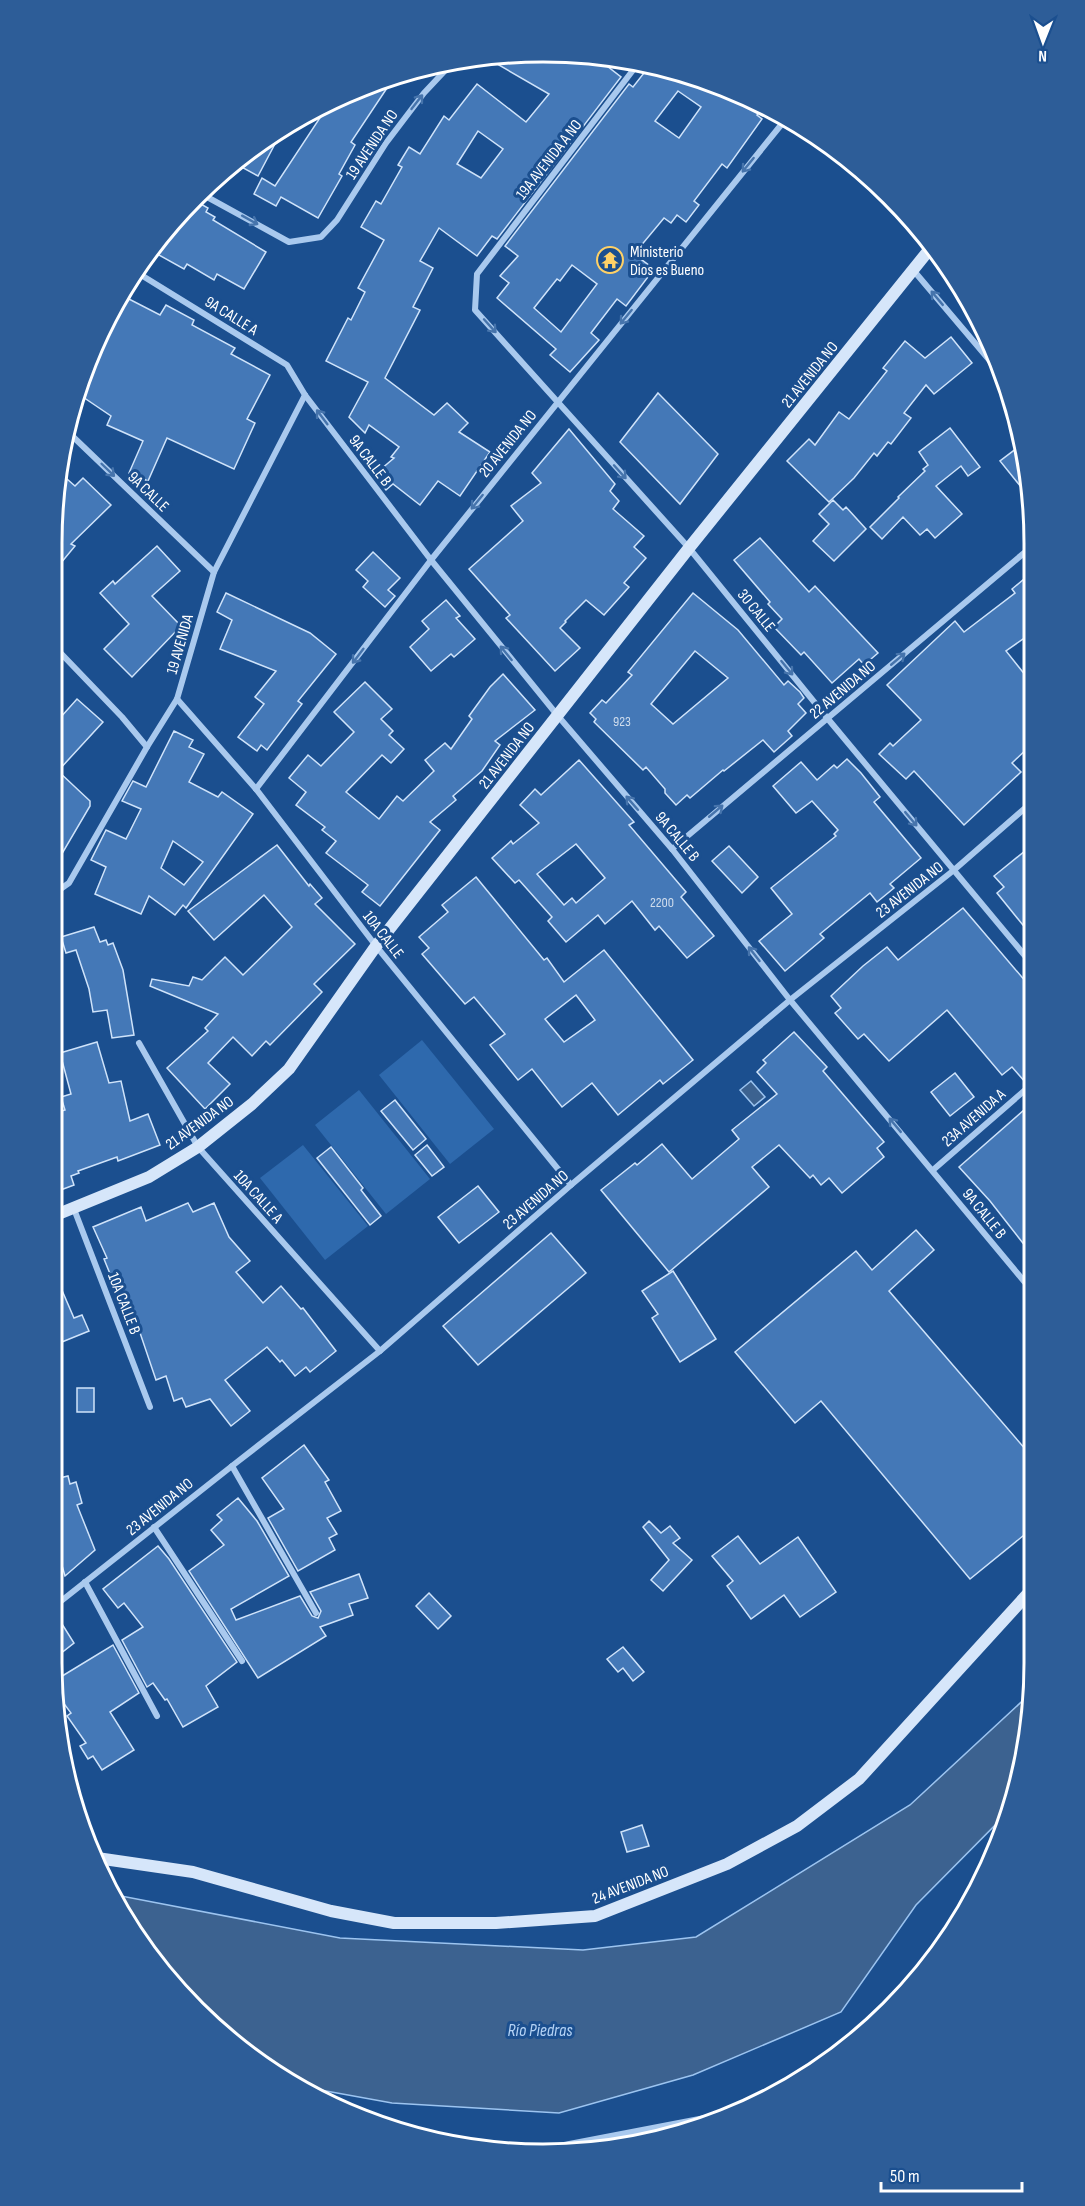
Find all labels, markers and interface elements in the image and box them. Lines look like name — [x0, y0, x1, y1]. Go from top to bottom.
north arrow — [1013, 12, 1073, 72]
text: N — [1038, 46, 1047, 65]
one-way arrow — [410, 95, 423, 111]
street label: 19 AVENIDA NO — [342, 106, 403, 183]
street label: 19A AVENIDA A NO — [512, 116, 586, 204]
one-way arrow — [742, 157, 755, 173]
one-way arrow — [240, 215, 258, 226]
place label: Ministerio Dios es Bueno — [630, 243, 704, 280]
temple icon: Ministerio Dios es Bueno — [595, 245, 625, 275]
one-way arrow — [931, 291, 944, 307]
street label: 9A CALLE A — [201, 293, 261, 340]
one-way arrow — [619, 309, 632, 325]
one-way arrow — [483, 319, 497, 334]
street label: 21 AVENIDA NO — [778, 338, 843, 412]
street label: 20 AVENIDA NO — [475, 406, 541, 481]
one-way arrow — [315, 409, 328, 425]
street label: 9A CALLE B — [344, 432, 395, 490]
one-way arrow — [100, 463, 115, 477]
one-way arrow — [613, 464, 627, 479]
street label: 9A CALLE — [124, 468, 172, 516]
one-way arrow — [471, 494, 484, 510]
street label: 30 CALLE — [733, 586, 779, 636]
street label: 19 AVENIDA — [163, 612, 198, 677]
one-way arrow — [500, 645, 513, 661]
one-way arrow — [352, 648, 365, 664]
one-way arrow — [890, 652, 905, 666]
street label: 22 AVENIDA NO — [806, 657, 880, 723]
one-way arrow — [780, 660, 794, 675]
house number: 923 — [613, 713, 631, 730]
street label: 21 AVENIDA NO — [475, 719, 539, 793]
one-way arrow — [625, 796, 639, 811]
one-way arrow — [708, 805, 724, 818]
street label: 9A CALLE B — [651, 808, 703, 866]
one-way arrow — [904, 811, 918, 826]
street label: 23 AVENIDA NO — [872, 858, 948, 922]
house number: 2200 — [650, 894, 674, 911]
street label: 10A CALLE — [358, 907, 407, 962]
one-way arrow — [748, 946, 761, 962]
street label: 23A AVENIDA A — [938, 1085, 1010, 1151]
street label: 21 AVENIDA NO — [162, 1092, 238, 1154]
one-way arrow — [888, 1118, 902, 1133]
street label: 23 AVENIDA NO — [499, 1166, 573, 1234]
street label: 10A CALLE A — [229, 1167, 287, 1227]
street label: 9A CALLE B — [958, 1185, 1010, 1243]
street label: 10A CALLE B — [103, 1270, 144, 1337]
street label: 23 AVENIDA NO — [123, 1474, 197, 1540]
street label: 24 AVENIDA NO — [590, 1862, 672, 1909]
water label: Río Piedras — [507, 2020, 573, 2041]
scale bar — [881, 2155, 1022, 2193]
text: 50 m — [890, 2166, 920, 2187]

